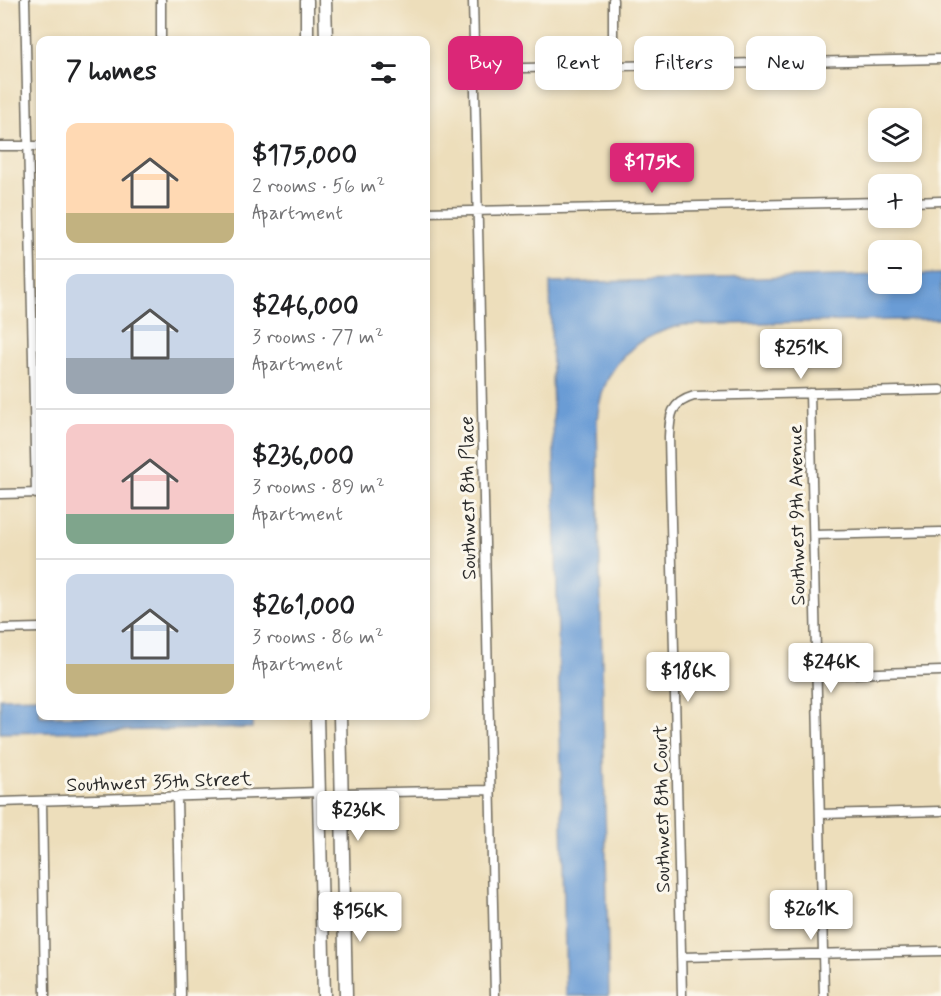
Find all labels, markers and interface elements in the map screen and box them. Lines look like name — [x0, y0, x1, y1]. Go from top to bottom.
chip: Buy — [448, 36, 523, 90]
chip: Rent — [535, 36, 622, 90]
chip: Filters — [634, 36, 734, 90]
chip: New — [746, 36, 826, 90]
text: 7 homes — [66, 55, 157, 89]
icon: filters — [367, 56, 400, 89]
map controls — [868, 108, 922, 294]
button: layers — [868, 108, 922, 162]
text: $175,000 — [252, 139, 357, 173]
pin: $175K — [610, 143, 694, 194]
icon: home — [114, 147, 186, 219]
text: $175K — [624, 149, 680, 176]
text: 2 rooms · 56 m² — [252, 173, 385, 200]
button: + — [868, 174, 922, 228]
text: Apartment — [252, 200, 343, 227]
button: − — [868, 240, 922, 294]
text: $246,000 — [252, 290, 359, 324]
icon: home — [114, 298, 186, 370]
text: 3 rooms · 77 m² — [252, 324, 384, 351]
pin: $251K — [759, 329, 843, 380]
text: $251K — [774, 335, 828, 362]
text: Apartment — [252, 351, 343, 378]
street label: Southwest 8th Place — [454, 416, 483, 580]
street label: Southwest 9th Avenue — [782, 424, 813, 606]
text: $236,000 — [252, 440, 354, 474]
icon: home — [114, 448, 186, 520]
text: 3 rooms · 89 m² — [252, 474, 385, 501]
text: Apartment — [252, 501, 343, 528]
text: $261,000 — [252, 590, 355, 624]
icon: home — [114, 598, 186, 670]
text: 3 rooms · 86 m² — [252, 624, 384, 651]
pin: $246K — [789, 643, 873, 694]
text: $246K — [802, 649, 860, 676]
text: Apartment — [252, 651, 343, 678]
pin: $186K — [646, 652, 730, 703]
text: $186K — [660, 658, 716, 685]
street label: Southwest 8th Court — [648, 725, 677, 893]
street label: Southwest 35th Street — [66, 766, 252, 799]
pin: $236K — [316, 791, 400, 842]
text: $236K — [331, 797, 385, 824]
pin: $261K — [769, 890, 853, 941]
pin: $156K — [318, 892, 402, 943]
text: $261K — [784, 896, 838, 923]
text: $156K — [333, 898, 387, 925]

